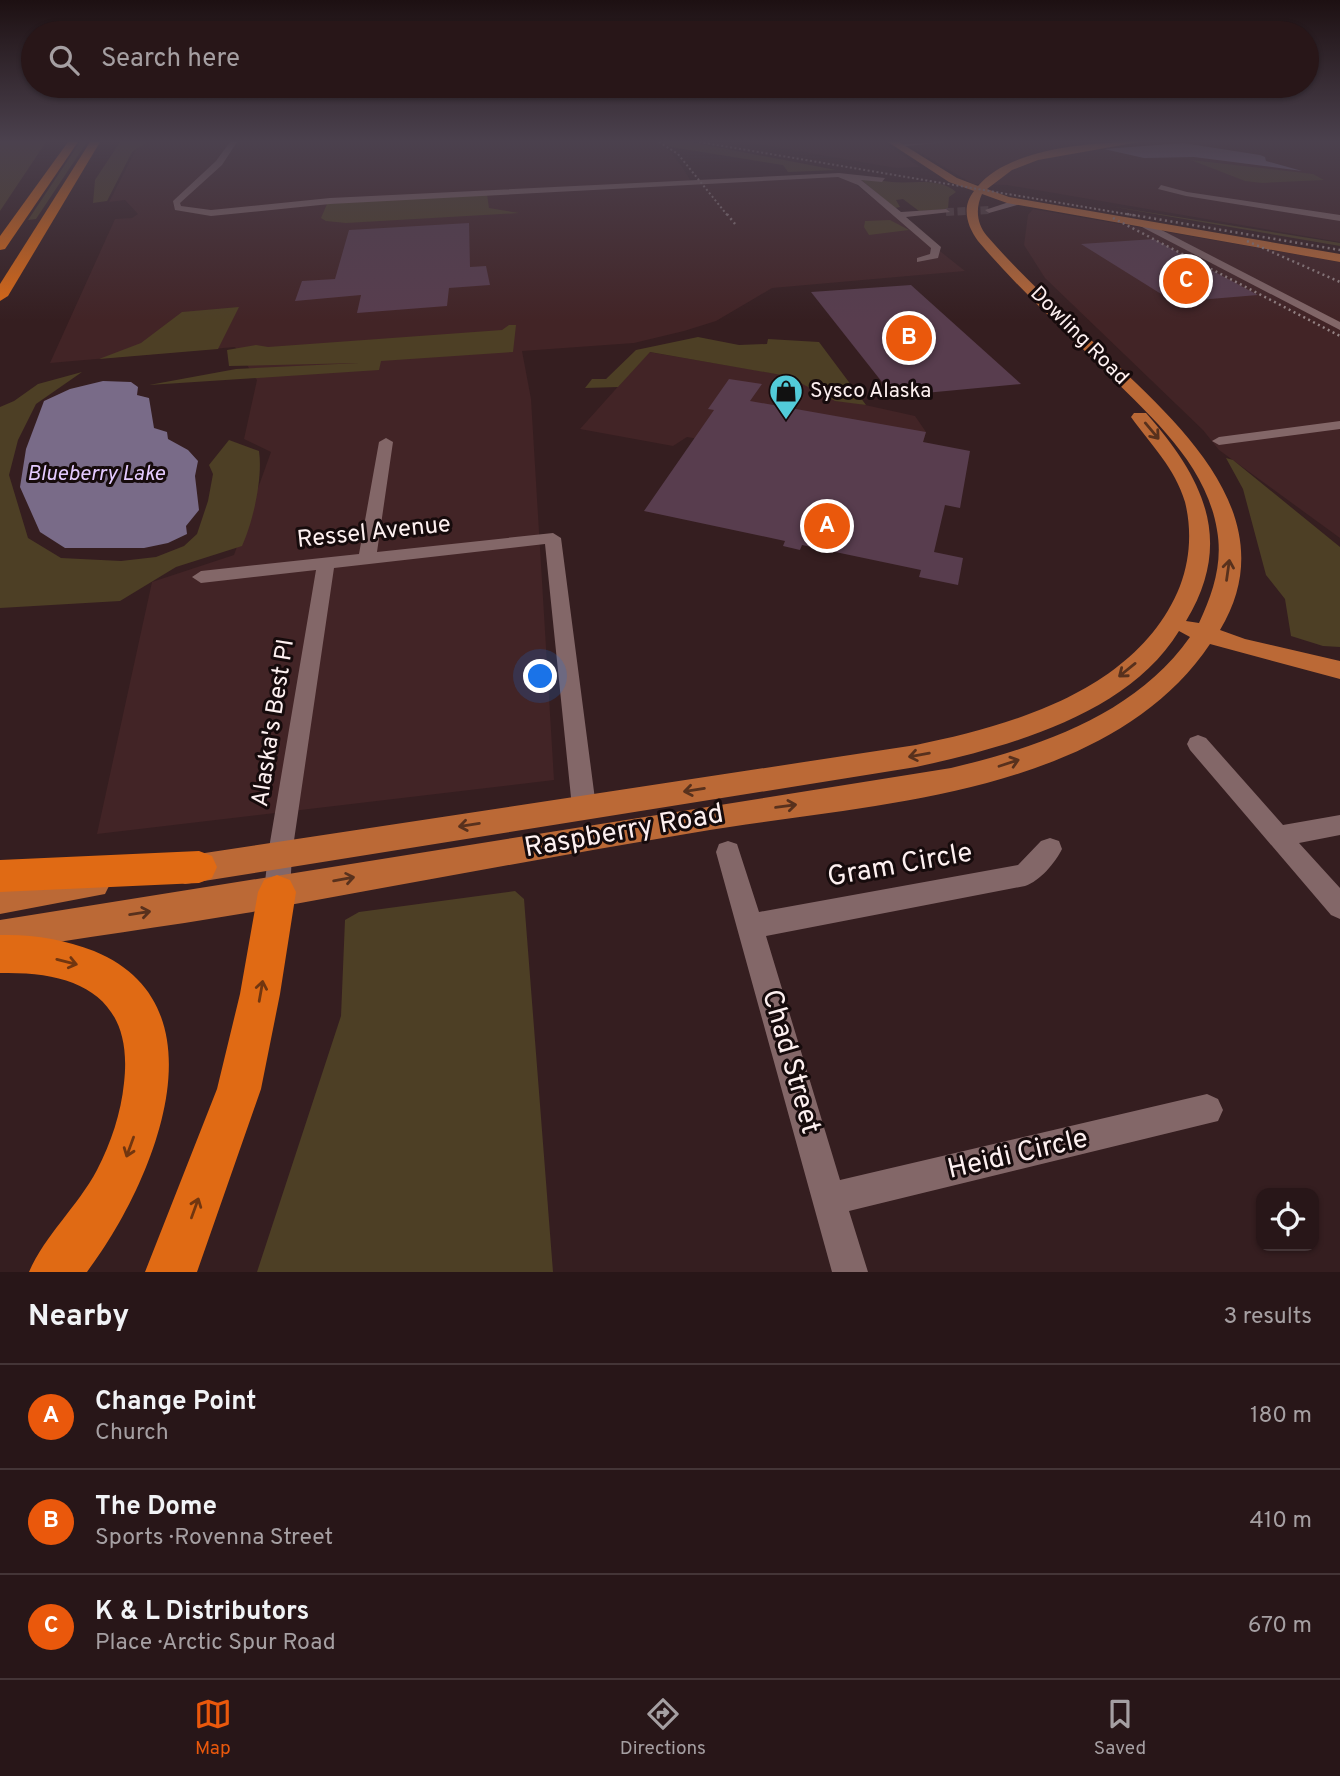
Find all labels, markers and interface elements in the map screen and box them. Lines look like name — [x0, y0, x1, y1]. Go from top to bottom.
search box — [21, 21, 1319, 98]
icon: search — [45, 41, 83, 79]
text: Search here — [101, 43, 240, 76]
pin: C — [1163, 255, 1209, 307]
street label: Dowling Road — [1024, 281, 1134, 391]
pin: B — [886, 312, 932, 364]
shop icon: Sysco Alaska — [767, 372, 805, 421]
place label: Sysco Alaska — [810, 378, 931, 405]
one-way arrow — [1144, 422, 1160, 440]
water label: Blueberry Lake — [27, 461, 166, 488]
pin: A — [804, 500, 850, 552]
street label: Ressel Avenue — [296, 510, 452, 556]
one-way arrow — [1222, 559, 1235, 582]
street label: Alaska's Best PI — [246, 637, 302, 809]
your location — [523, 659, 557, 693]
one-way arrow — [1118, 663, 1136, 678]
one-way arrow — [908, 749, 931, 762]
one-way arrow — [998, 756, 1020, 768]
one-way arrow — [683, 784, 706, 797]
street label: Raspberry Road — [522, 797, 726, 867]
one-way arrow — [774, 799, 797, 812]
one-way arrow — [458, 819, 481, 832]
street label: Gram Circle — [825, 836, 975, 896]
one-way arrow — [332, 872, 355, 885]
one-way arrow — [128, 906, 151, 919]
one-way arrow — [56, 956, 78, 969]
one-way arrow — [254, 980, 268, 1003]
street label: Chad Street — [752, 986, 828, 1138]
street label: Heidi Circle — [944, 1121, 1092, 1189]
one-way arrow — [123, 1136, 135, 1158]
map controls — [1256, 1188, 1319, 1251]
button: locate — [1256, 1188, 1319, 1251]
one-way arrow — [190, 1198, 202, 1220]
text: Nearby — [28, 1299, 129, 1336]
text: 3 results — [1223, 1303, 1312, 1332]
text: Change Point — [95, 1386, 257, 1419]
text: A — [43, 1402, 59, 1431]
text: 180 m — [1250, 1402, 1312, 1431]
text: Church — [95, 1419, 169, 1448]
text: The Dome — [95, 1491, 217, 1524]
text: B — [43, 1507, 59, 1536]
text: 410 m — [1249, 1507, 1312, 1536]
text: Sports · Rovenna Street — [95, 1524, 333, 1553]
text: K & L Distributors — [95, 1596, 309, 1629]
text: C — [44, 1612, 58, 1641]
text: 670 m — [1248, 1612, 1312, 1641]
text: Place · Arctic Spur Road — [95, 1629, 336, 1658]
tab: Map — [194, 1695, 232, 1761]
tab: Directions — [620, 1695, 706, 1761]
tab: Saved — [1094, 1695, 1146, 1761]

